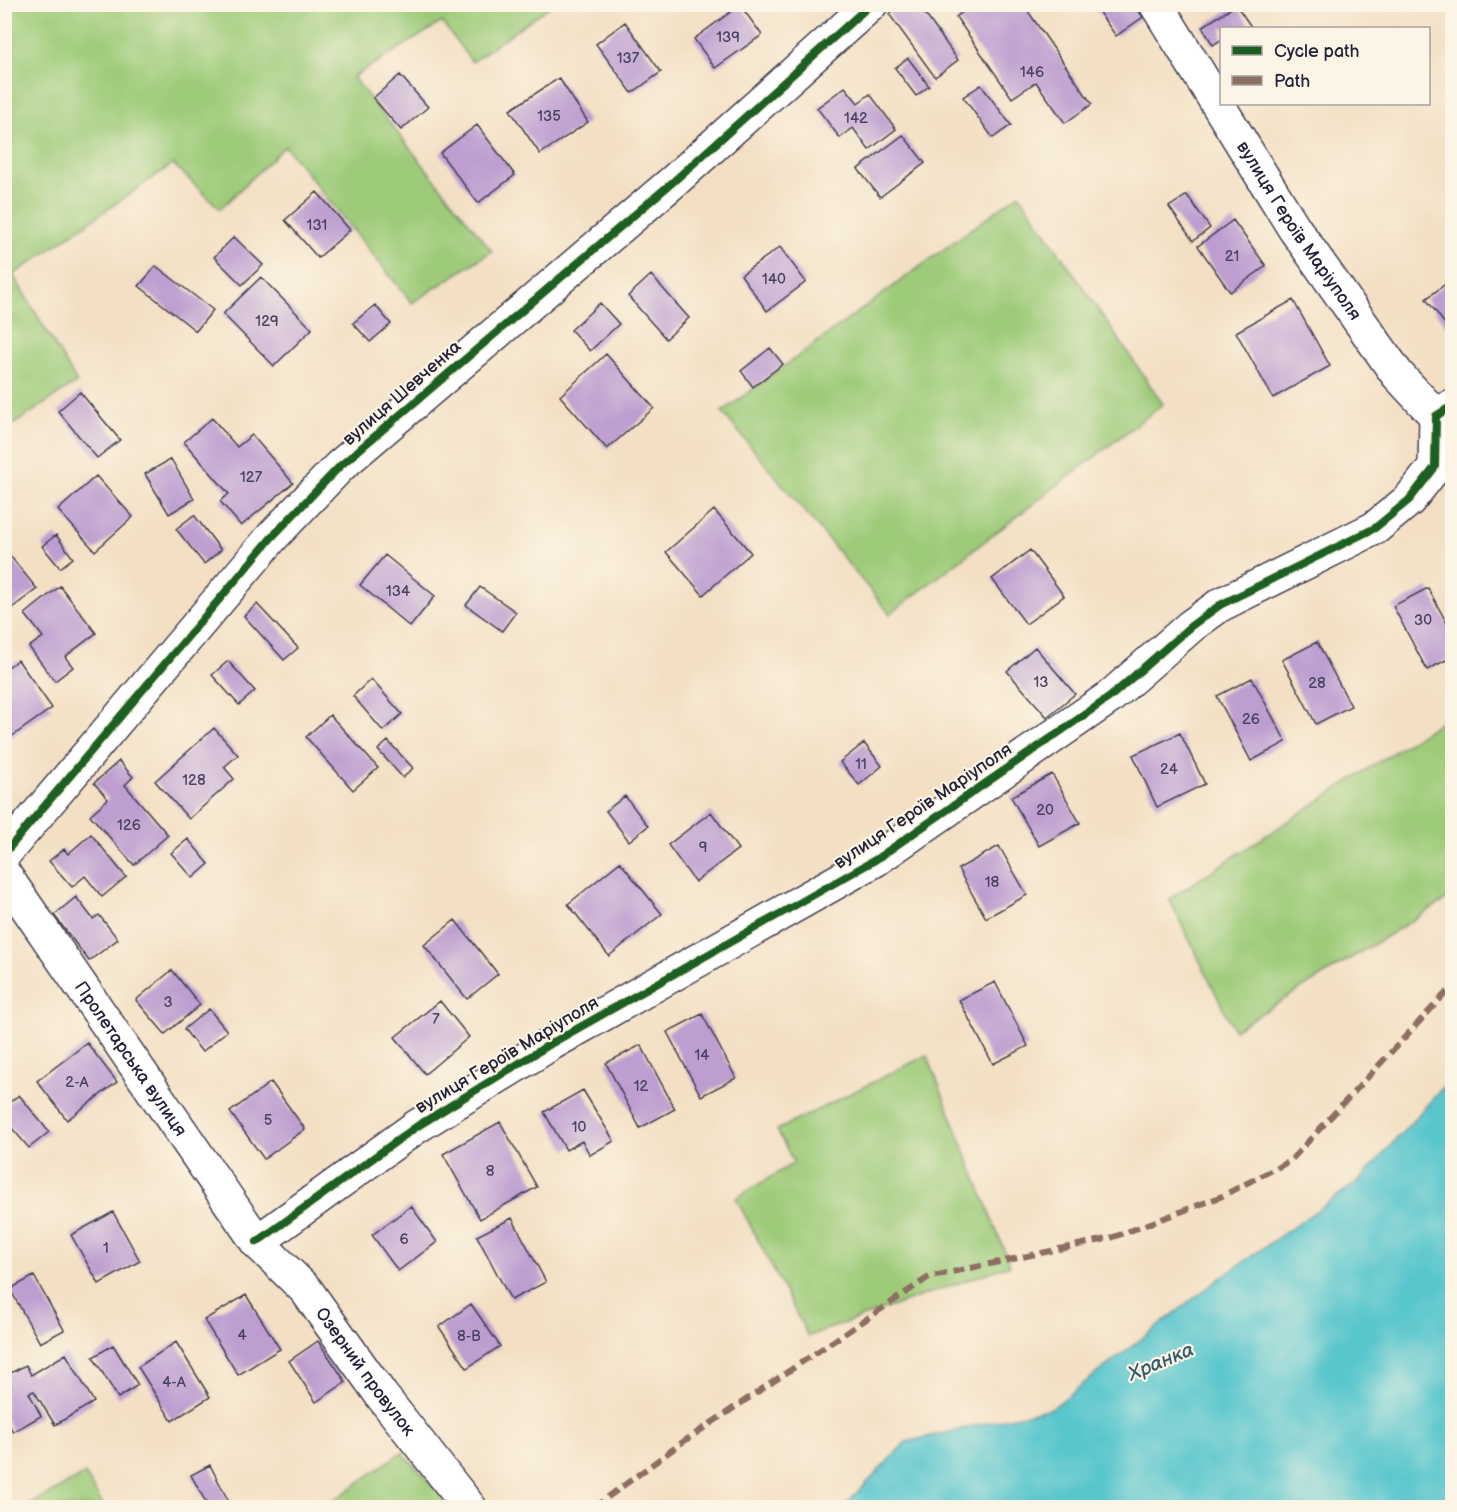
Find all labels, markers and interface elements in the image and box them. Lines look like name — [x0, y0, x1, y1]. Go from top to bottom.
legend — [1220, 27, 1430, 105]
house number: 139 — [716, 28, 740, 47]
text: Cycle path — [1274, 41, 1360, 62]
house number: 137 — [617, 49, 640, 68]
house number: 146 — [1020, 63, 1044, 82]
text: Path — [1274, 71, 1310, 92]
house number: 135 — [537, 107, 561, 126]
house number: 142 — [844, 109, 868, 128]
street label: вулиця Героїв Маріуполя — [1233, 137, 1366, 324]
house number: 131 — [307, 216, 327, 235]
house number: 21 — [1225, 247, 1239, 266]
house number: 140 — [762, 270, 786, 289]
house number: 129 — [255, 312, 279, 331]
street label: вулиця Шевченка — [339, 336, 466, 450]
house number: 127 — [240, 468, 263, 487]
house number: 134 — [386, 582, 410, 601]
house number: 30 — [1414, 611, 1432, 630]
house number: 13 — [1033, 673, 1049, 692]
house number: 28 — [1308, 674, 1326, 693]
house number: 26 — [1242, 710, 1260, 729]
street label: вулиця Героїв Маріуполя — [830, 739, 1016, 873]
house number: 11 — [855, 755, 867, 774]
house number: 24 — [1160, 760, 1178, 779]
house number: 128 — [182, 771, 206, 790]
house number: 20 — [1036, 801, 1054, 820]
house number: 126 — [117, 816, 141, 835]
house number: 9 — [699, 838, 707, 857]
house number: 18 — [985, 873, 1000, 892]
street label: Пролетарська вулиця — [70, 977, 191, 1140]
street label: вулиця Героїв Маріуполя — [412, 992, 602, 1118]
house number: 3 — [163, 993, 173, 1012]
house number: 7 — [432, 1010, 440, 1029]
house number: 14 — [695, 1046, 709, 1065]
house number: 2-А — [65, 1073, 90, 1092]
house number: 12 — [634, 1077, 648, 1096]
house number: 5 — [264, 1111, 272, 1130]
house number: 10 — [572, 1118, 586, 1137]
house number: 8 — [486, 1162, 495, 1181]
house number: 6 — [399, 1230, 409, 1249]
house number: 1 — [103, 1239, 109, 1258]
street label: Озерний провулок — [311, 1303, 420, 1440]
house number: 4 — [237, 1326, 247, 1345]
house number: 8-В — [457, 1327, 481, 1346]
water label: Хранка — [1124, 1337, 1197, 1387]
house number: 4-А — [162, 1373, 187, 1392]

